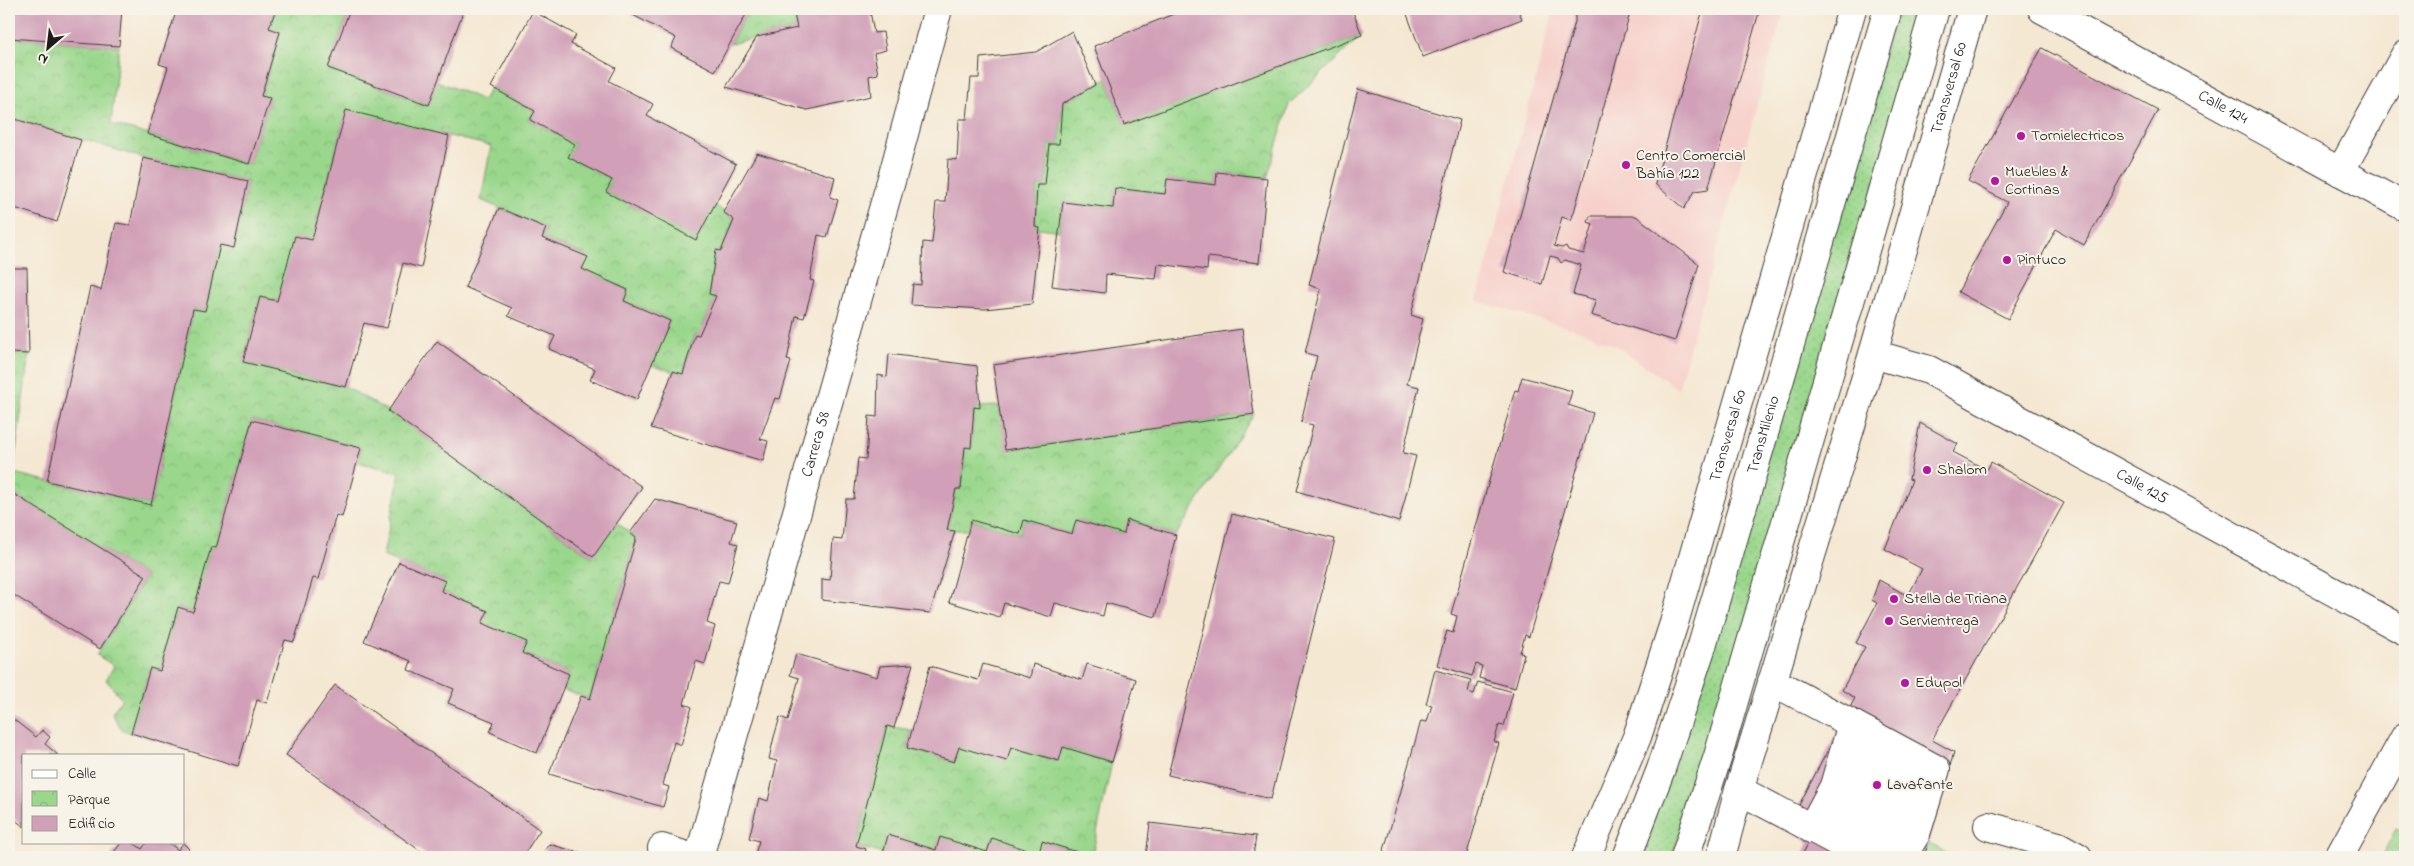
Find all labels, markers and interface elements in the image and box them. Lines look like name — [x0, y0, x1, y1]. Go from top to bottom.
north arrow — [22, 22, 72, 72]
street label: Transversal 60 — [1925, 39, 1974, 137]
text: N — [33, 47, 52, 70]
street label: Calle 124 — [2194, 84, 2253, 131]
place label: Tornielectricos — [2031, 124, 2125, 148]
marker: Tornielectricos — [2015, 130, 2027, 142]
place label: Centro Comercial Bahía 122 — [1635, 144, 1746, 186]
marker: Centro Comercial Bahía 122 — [1620, 159, 1632, 171]
place label: Muebles & Cortinas — [2005, 160, 2069, 202]
marker: Muebles & Cortinas — [1989, 175, 2001, 187]
place label: Pintuco — [2017, 248, 2066, 272]
marker: Pintuco — [2001, 254, 2013, 266]
street label: Transversal 60 — [1703, 387, 1753, 485]
street label: TransMilenio — [1741, 393, 1786, 477]
street label: Carrera 58 — [795, 409, 837, 480]
place label: Shalom — [1937, 458, 1987, 482]
street label: Calle 125 — [2111, 463, 2172, 511]
marker: Shalom — [1921, 464, 1933, 476]
place label: Stella de Triana — [1904, 587, 2007, 611]
marker: Stella de Triana — [1888, 593, 1900, 605]
place label: Servientrega — [1899, 609, 1979, 633]
marker: Servientrega — [1883, 615, 1895, 627]
place label: Edupol — [1915, 671, 1962, 695]
marker: Edupol — [1899, 677, 1911, 689]
legend — [22, 754, 185, 844]
text: Calle — [68, 763, 96, 785]
place label: Lavafante — [1887, 773, 1954, 797]
marker: Lavafante — [1871, 779, 1883, 791]
text: Parque — [68, 789, 110, 811]
text: Edificio — [68, 813, 115, 835]

